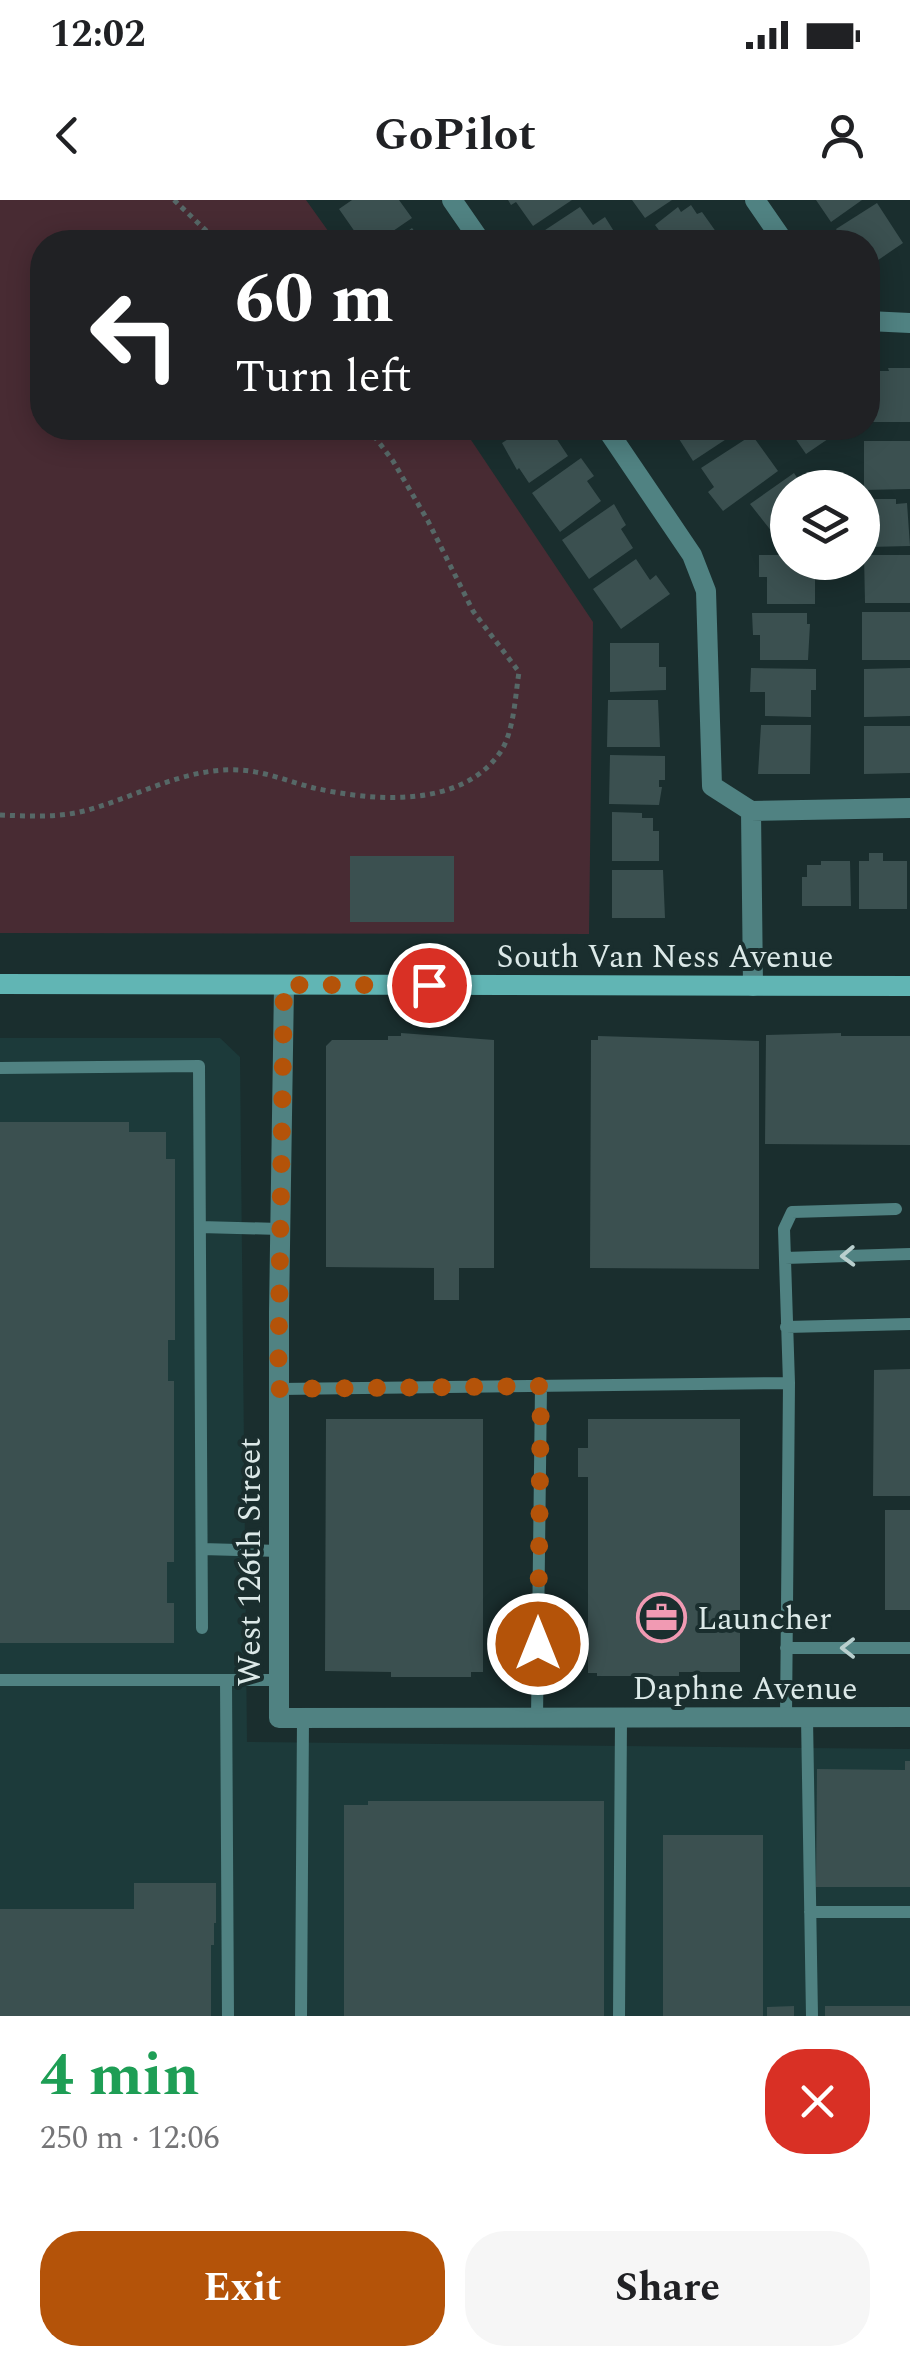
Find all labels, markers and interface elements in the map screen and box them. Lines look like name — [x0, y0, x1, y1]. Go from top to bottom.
text: 12:02 — [50, 6, 145, 64]
text: GoPilot — [374, 101, 536, 170]
icon: back — [40, 108, 95, 163]
icon: person — [815, 108, 870, 163]
text: 60 m — [235, 247, 394, 353]
icon: left — [70, 270, 200, 400]
text: Turn left — [235, 343, 412, 412]
map controls — [770, 470, 880, 580]
button: layers — [770, 470, 880, 580]
street label: South Van Ness Avenue — [496, 933, 834, 982]
pin — [387, 943, 472, 1028]
icon: arrive — [402, 958, 457, 1013]
one-way arrow — [839, 1245, 855, 1266]
street label: West 126th Street — [226, 1438, 275, 1687]
position arrow — [486, 1592, 590, 1696]
office icon: Launcher — [636, 1592, 688, 1644]
place label: Launcher — [697, 1595, 832, 1644]
one-way arrow — [840, 1637, 856, 1659]
street label: Daphne Avenue — [633, 1665, 857, 1714]
text: 4 min — [40, 2030, 200, 2122]
button: close — [765, 2049, 870, 2154]
text: 250 m · 12:06 — [40, 2114, 220, 2163]
button: Exit — [40, 2231, 445, 2346]
button: Share — [465, 2231, 870, 2346]

